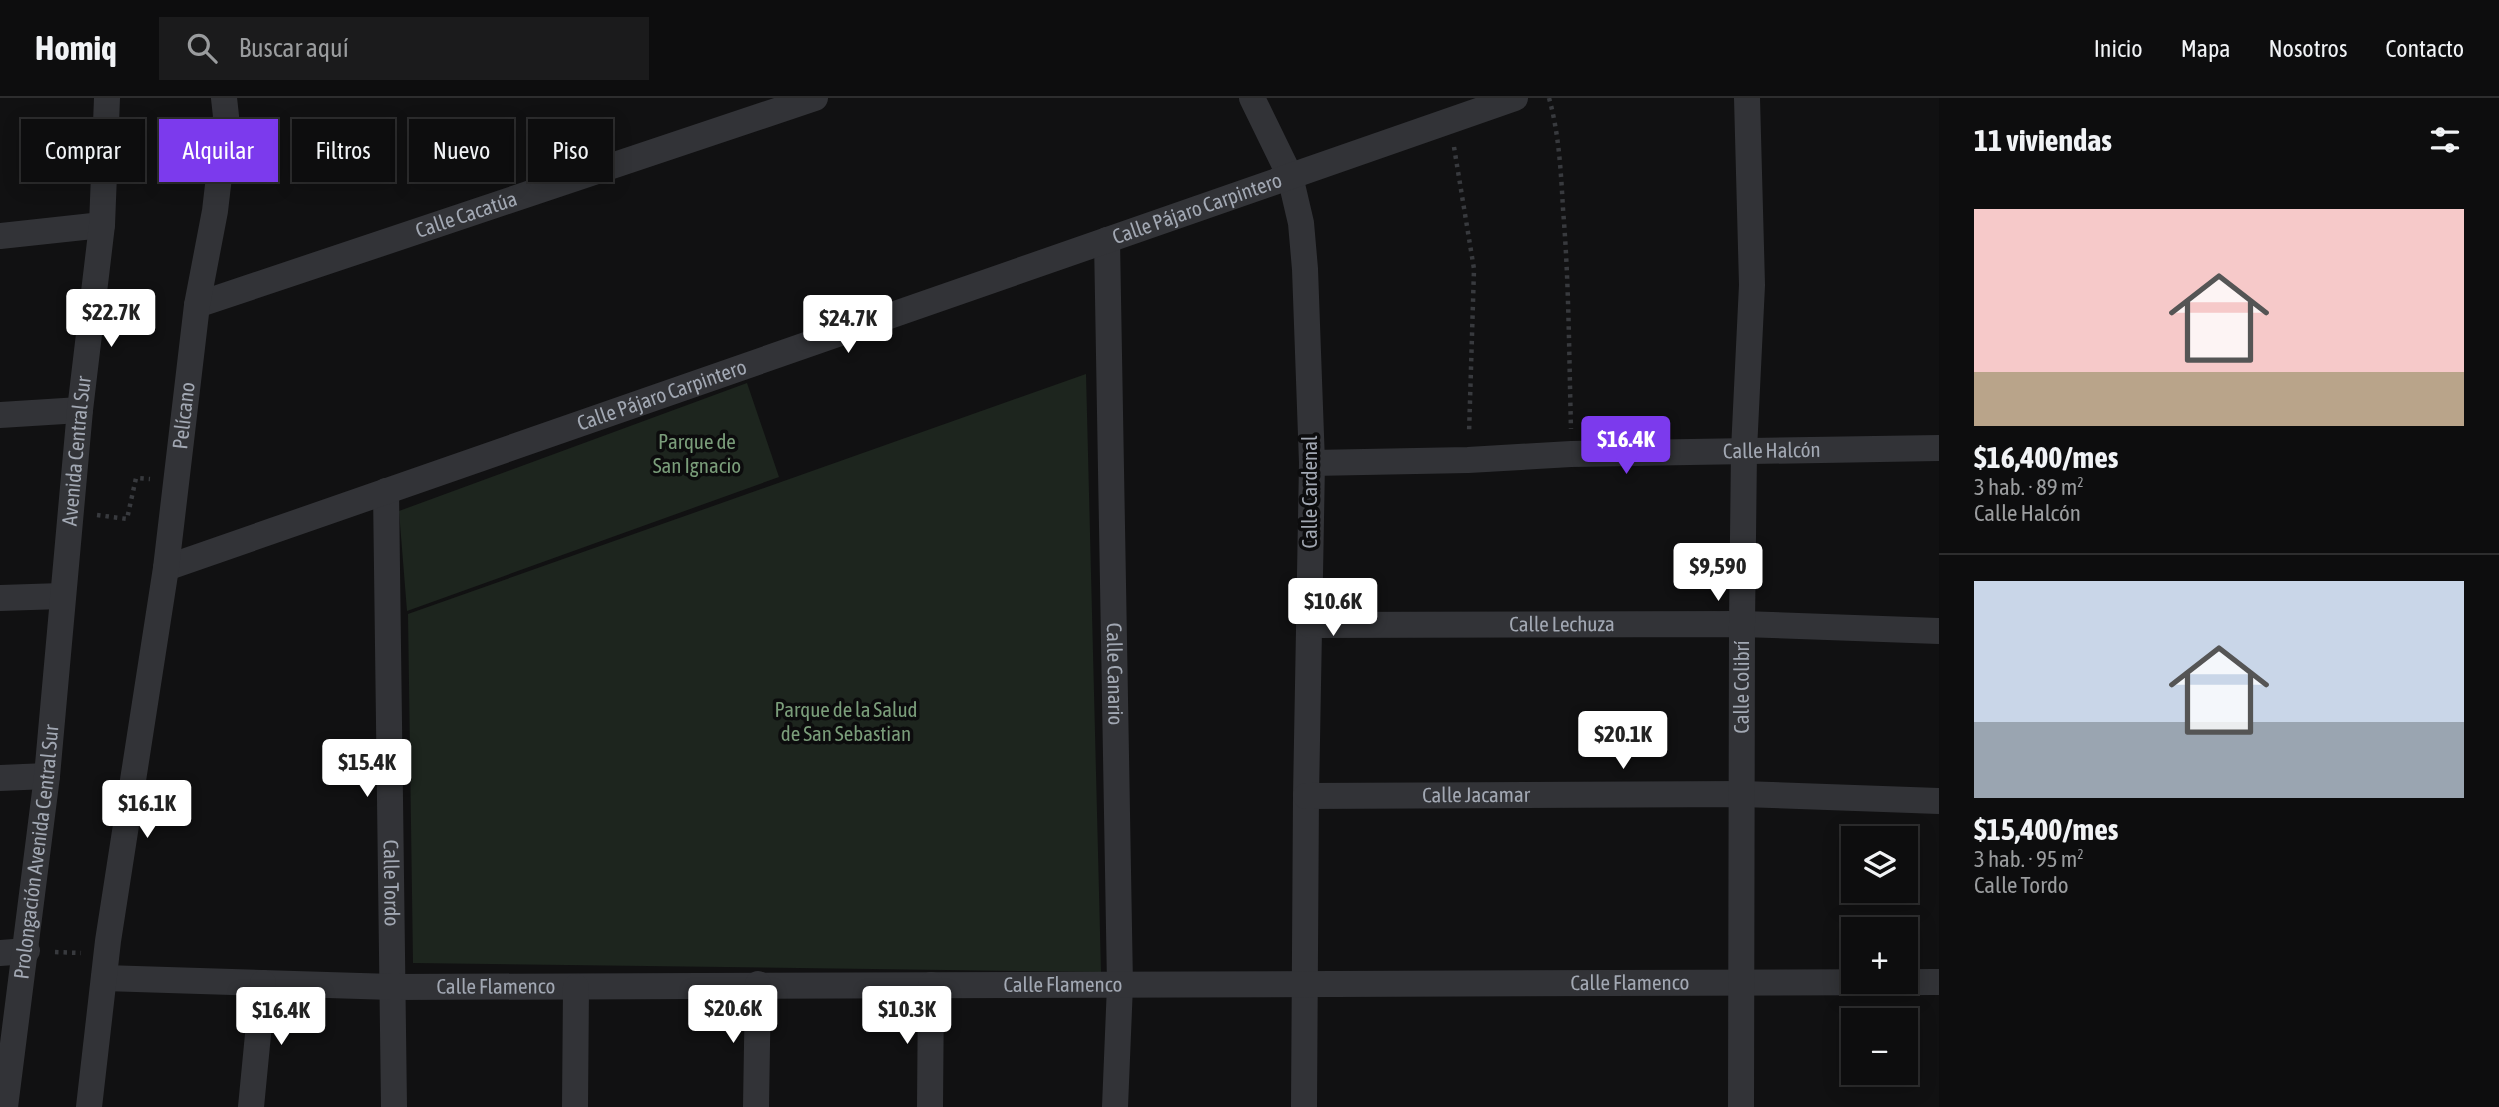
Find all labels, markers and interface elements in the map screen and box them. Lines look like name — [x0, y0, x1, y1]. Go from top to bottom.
search box — [159, 17, 649, 80]
text: Homiq — [35, 29, 117, 67]
icon: search — [183, 29, 221, 67]
text: Buscar aquí — [239, 33, 349, 63]
text: Inicio — [2094, 35, 2143, 62]
text: Mapa — [2181, 35, 2230, 62]
text: Nosotros — [2268, 35, 2347, 62]
text: Contacto — [2385, 35, 2464, 62]
chip: Comprar — [21, 119, 145, 182]
chip: Alquilar — [159, 119, 278, 182]
chip: Filtros — [292, 119, 395, 182]
chip: Nuevo — [409, 119, 514, 182]
chip: Piso — [528, 119, 613, 182]
icon: filters — [2426, 121, 2464, 159]
text: 11 viviendas — [1974, 123, 2112, 157]
street label: Calle Pájaro Carpintero — [1109, 167, 1285, 248]
street label: Calle Cacatúa — [412, 186, 520, 242]
icon: home — [2156, 255, 2282, 381]
pin: $22.7K — [54, 289, 168, 349]
pin: $24.7K — [791, 296, 905, 355]
text: $22.7K — [82, 299, 140, 325]
text: $24.7K — [819, 305, 877, 331]
street label: Calle Pájaro Carpintero — [574, 354, 749, 435]
street label: Avenida Central Sur — [57, 374, 95, 527]
street label: Pelícano — [167, 380, 199, 451]
pin: $16.4K — [1569, 416, 1683, 476]
text: $16.4K — [1597, 426, 1655, 452]
park label: Parque de San Ignacio — [653, 429, 741, 477]
street label: Calle Cardenal — [1297, 435, 1321, 548]
street label: Calle Halcón — [1723, 437, 1821, 463]
text: $16,400/mes — [1974, 440, 2118, 474]
text: 3 hab. · 89 m² — [1974, 474, 2084, 500]
text: Calle Halcón — [1974, 500, 2081, 526]
pin: $9,590 — [1661, 544, 1775, 603]
text: $9,590 — [1690, 553, 1747, 579]
pin: $10.6K — [1276, 578, 1390, 638]
text: $10.6K — [1304, 588, 1362, 614]
street label: Calle Lechuza — [1509, 611, 1615, 636]
street label: Calle Canario — [1103, 622, 1128, 725]
icon: home — [2156, 627, 2282, 753]
street label: Calle Colibrí — [1729, 640, 1753, 734]
park label: Parque de la Salud de San Sebastian — [774, 697, 918, 745]
pin: $20.1K — [1566, 712, 1680, 771]
text: $20.1K — [1594, 721, 1652, 747]
street label: Prolongación Avenida Central Sur — [8, 723, 63, 980]
pin: $15.4K — [310, 740, 424, 799]
text: $15.4K — [338, 749, 396, 775]
pin: $16.1K — [90, 780, 204, 840]
street label: Calle Jacamar — [1422, 782, 1531, 806]
text: $16.1K — [118, 790, 176, 816]
text: $15,400/mes — [1974, 812, 2118, 846]
map controls — [1841, 826, 1918, 1085]
button: layers — [1841, 826, 1918, 903]
street label: Calle Tordo — [380, 840, 405, 926]
text: 3 hab. · 95 m² — [1974, 846, 2084, 872]
text: Calle Tordo — [1974, 872, 2069, 898]
button: + — [1841, 917, 1918, 994]
street label: Calle Flamenco — [1570, 970, 1689, 994]
street label: Calle Flamenco — [1003, 972, 1122, 996]
street label: Calle Flamenco — [436, 973, 555, 998]
pin: $20.6K — [676, 986, 790, 1045]
pin: $10.3K — [850, 986, 964, 1046]
pin: $16.4K — [224, 988, 338, 1047]
text: $20.6K — [704, 995, 762, 1021]
text: $10.3K — [878, 996, 936, 1022]
text: $16.4K — [252, 997, 310, 1023]
button: − — [1841, 1008, 1918, 1085]

